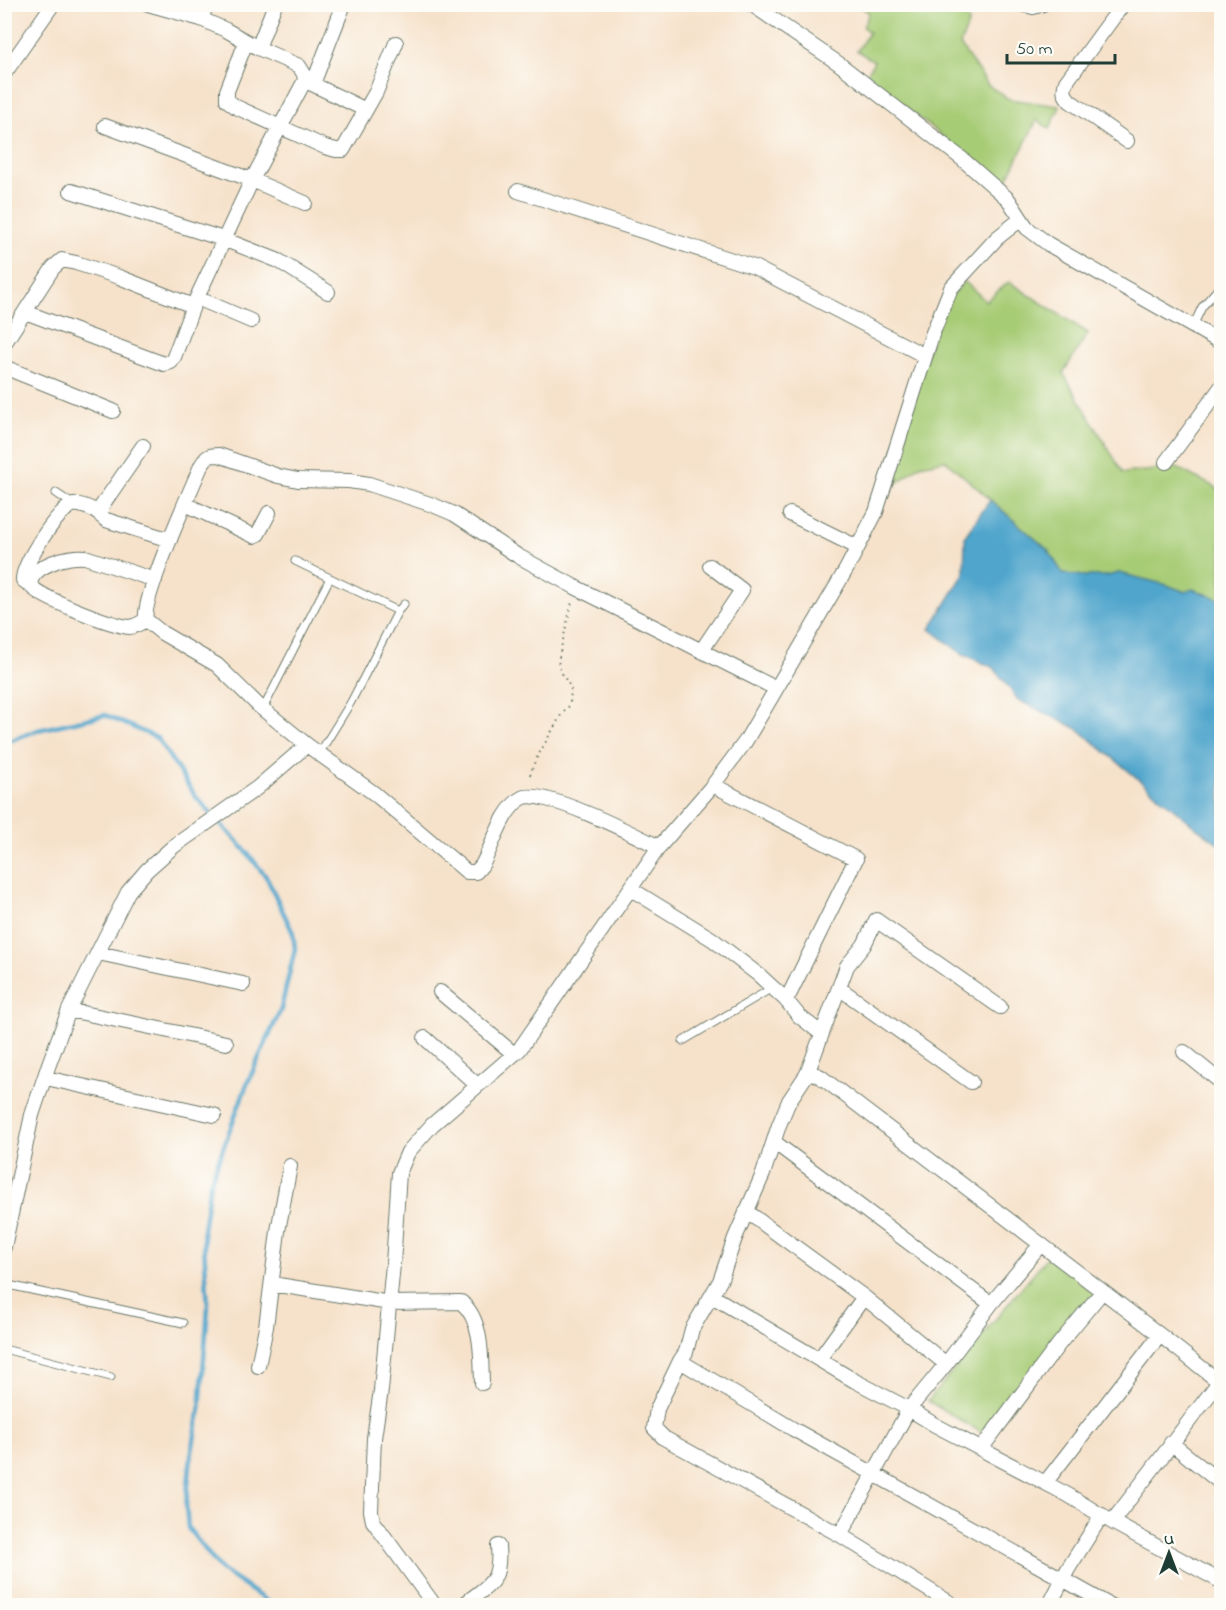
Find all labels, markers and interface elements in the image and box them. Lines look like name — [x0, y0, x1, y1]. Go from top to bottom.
scale bar — [1007, 27, 1115, 65]
text: 50 m — [1016, 37, 1053, 63]
north arrow — [1139, 1523, 1199, 1583]
text: U — [1164, 1528, 1174, 1552]

